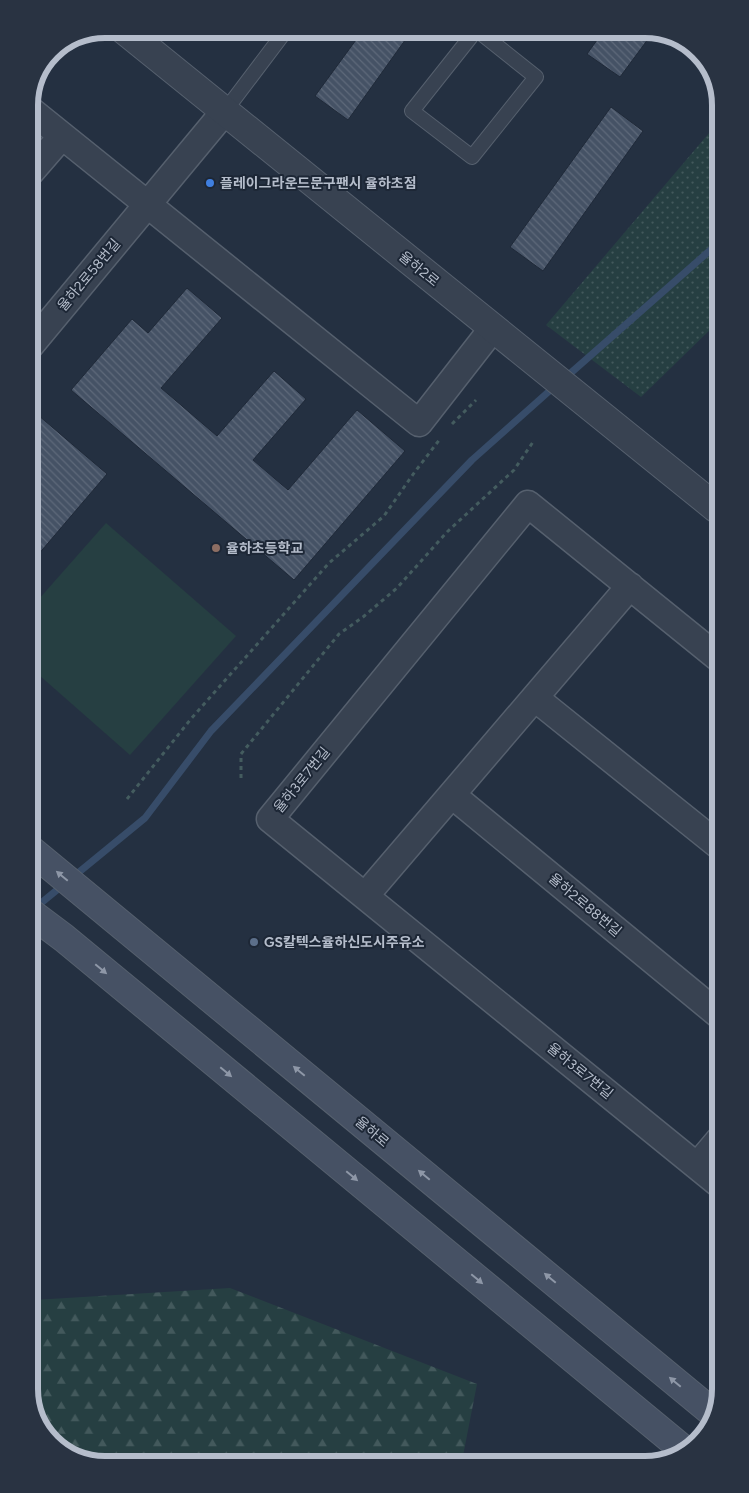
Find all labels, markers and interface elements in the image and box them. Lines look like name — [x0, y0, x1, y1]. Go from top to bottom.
place label: 플레이그라운드문구팬시 율하초점 — [220, 175, 417, 192]
marker: 플레이그라운드문구팬시 율하초점 — [204, 177, 216, 189]
street label: 율하2로58번길 — [54, 235, 124, 315]
street label: 율하2로 — [396, 248, 442, 290]
place label: 율하초등학교 — [226, 540, 303, 557]
marker: 율하초등학교 — [210, 542, 222, 554]
street label: 율하3로7번길 — [270, 744, 334, 816]
one-way arrow — [56, 870, 69, 881]
street label: 율하2로88번길 — [545, 870, 625, 940]
place label: GS칼텍스율하신도시주유소 — [264, 934, 425, 951]
marker: GS칼텍스율하신도시주유소 — [248, 936, 260, 948]
one-way arrow — [94, 963, 107, 974]
street label: 율하3로7번길 — [544, 1039, 616, 1103]
one-way arrow — [293, 1066, 306, 1077]
one-way arrow — [220, 1067, 233, 1078]
street label: 율하로 — [352, 1113, 392, 1151]
one-way arrow — [418, 1169, 431, 1180]
one-way arrow — [345, 1170, 358, 1181]
one-way arrow — [544, 1273, 557, 1284]
one-way arrow — [470, 1274, 483, 1285]
one-way arrow — [669, 1376, 682, 1387]

